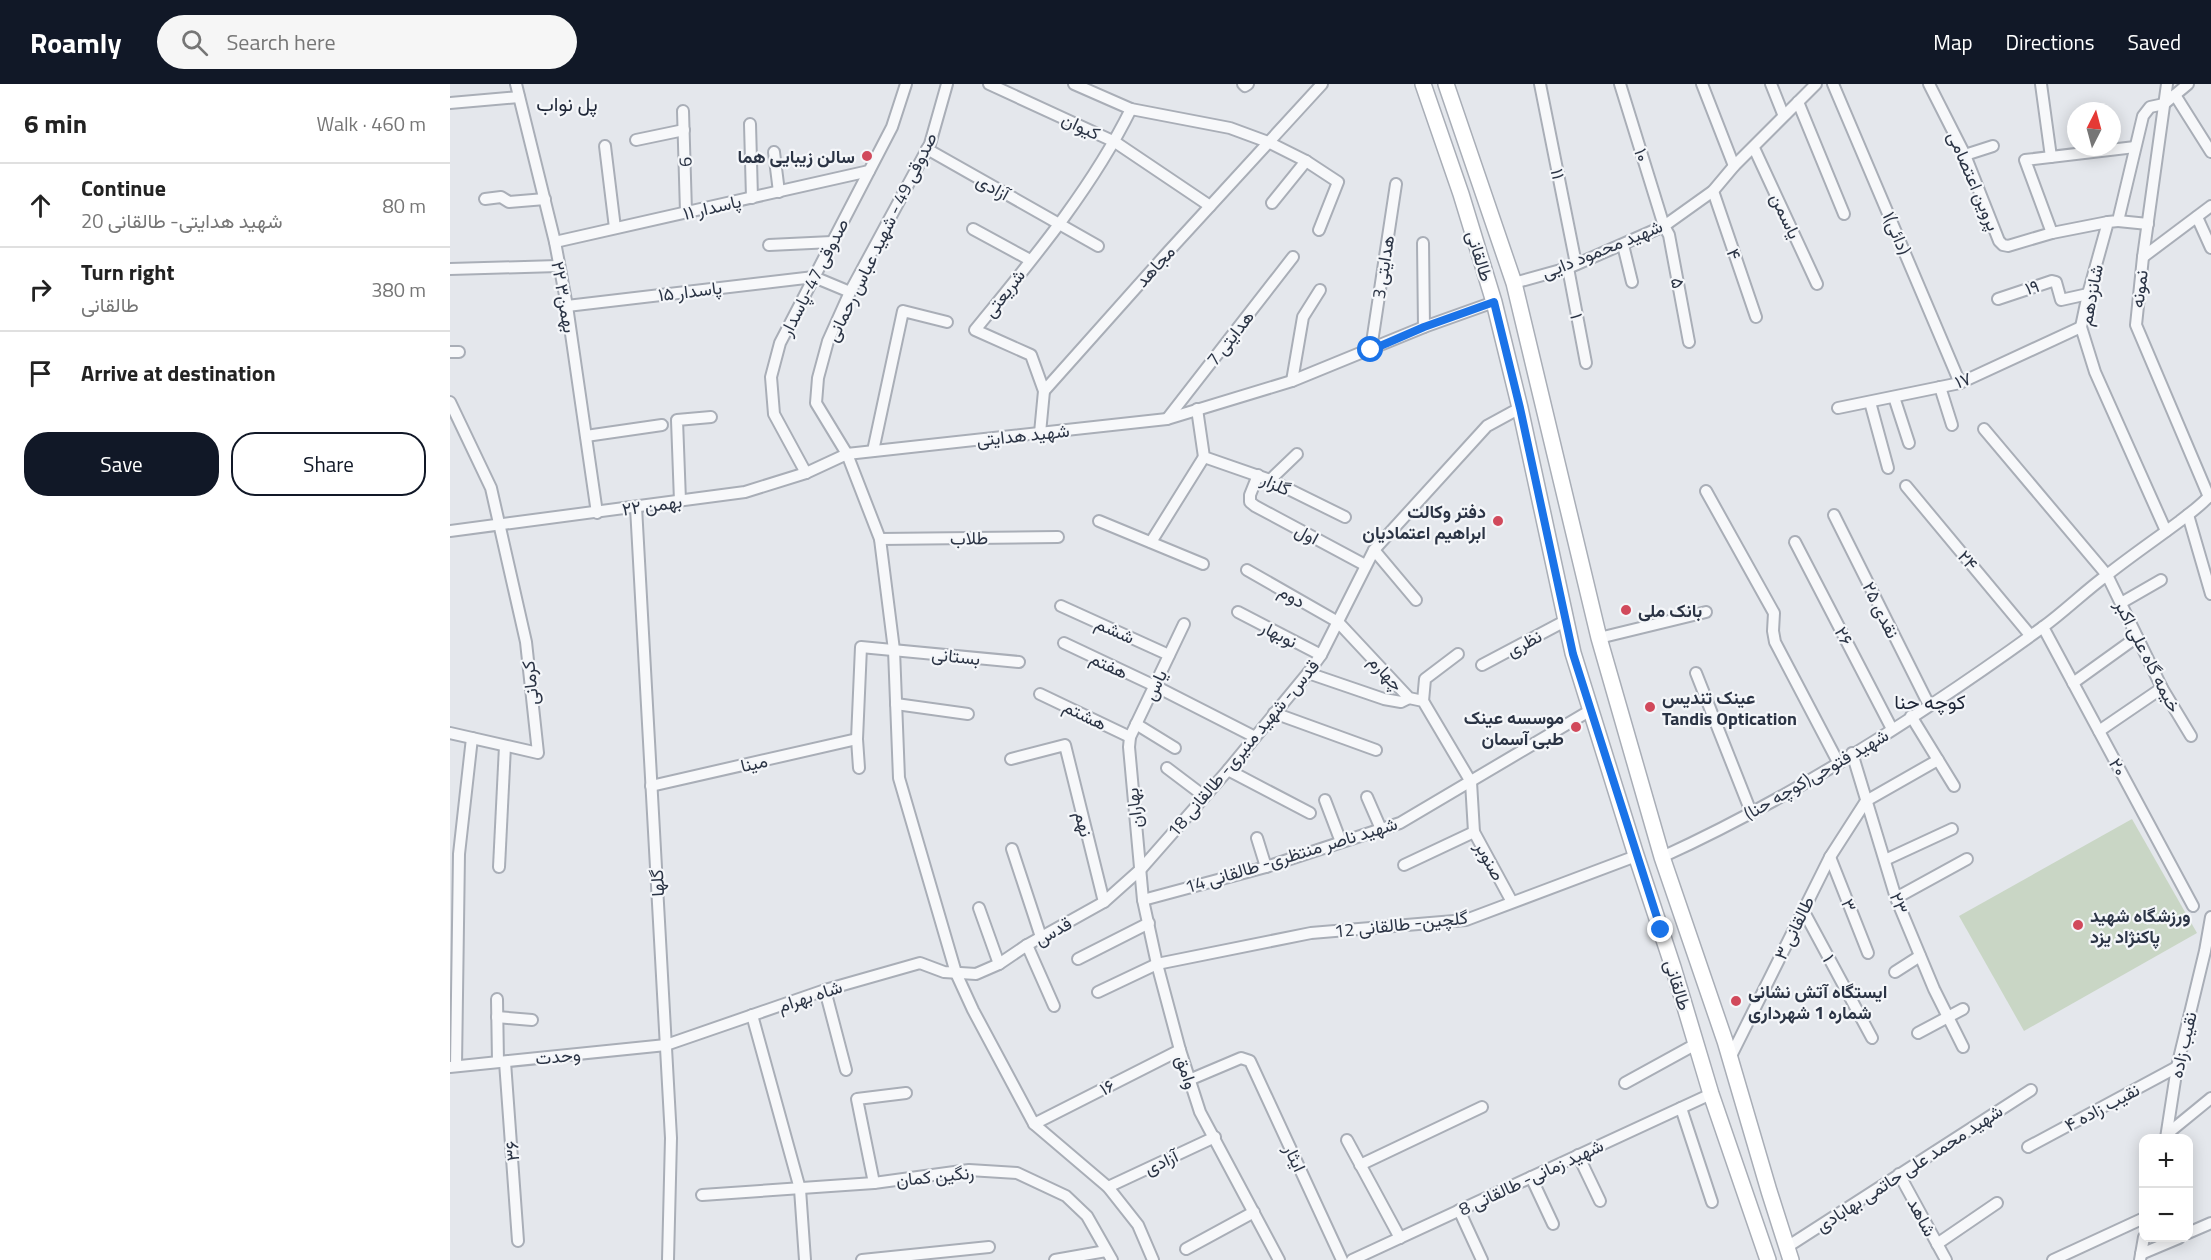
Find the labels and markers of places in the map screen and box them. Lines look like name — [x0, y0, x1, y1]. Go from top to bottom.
place label: سالن زیبایی هما — [738, 143, 855, 170]
marker: سالن زیبایی هما — [860, 149, 874, 163]
place label: دفتر وکالت ابراهیم اعتمادیان — [1362, 498, 1486, 546]
marker: دفتر وکالت ابراهیم اعتمادیان — [1491, 514, 1505, 528]
place label: بانک ملی — [1638, 597, 1702, 624]
marker: بانک ملی — [1619, 603, 1633, 617]
place label: عینک تندیس Tandis Optication — [1662, 684, 1797, 732]
marker: عینک تندیس Tandis Optication — [1643, 700, 1657, 714]
place label: موسسه عینک طبی آسمان — [1464, 704, 1564, 752]
marker: موسسه عینک طبی آسمان — [1569, 720, 1583, 734]
place label: ورزشگاه شهید پاکنژاد یزد — [2090, 902, 2191, 950]
marker: ورزشگاه شهید پاکنژاد یزد — [2071, 918, 2085, 932]
place label: ایستگاه آتش نشانی شماره 1 شهرداری — [1748, 978, 1887, 1026]
marker: ایستگاه آتش نشانی شماره 1 شهرداری — [1729, 994, 1743, 1008]

